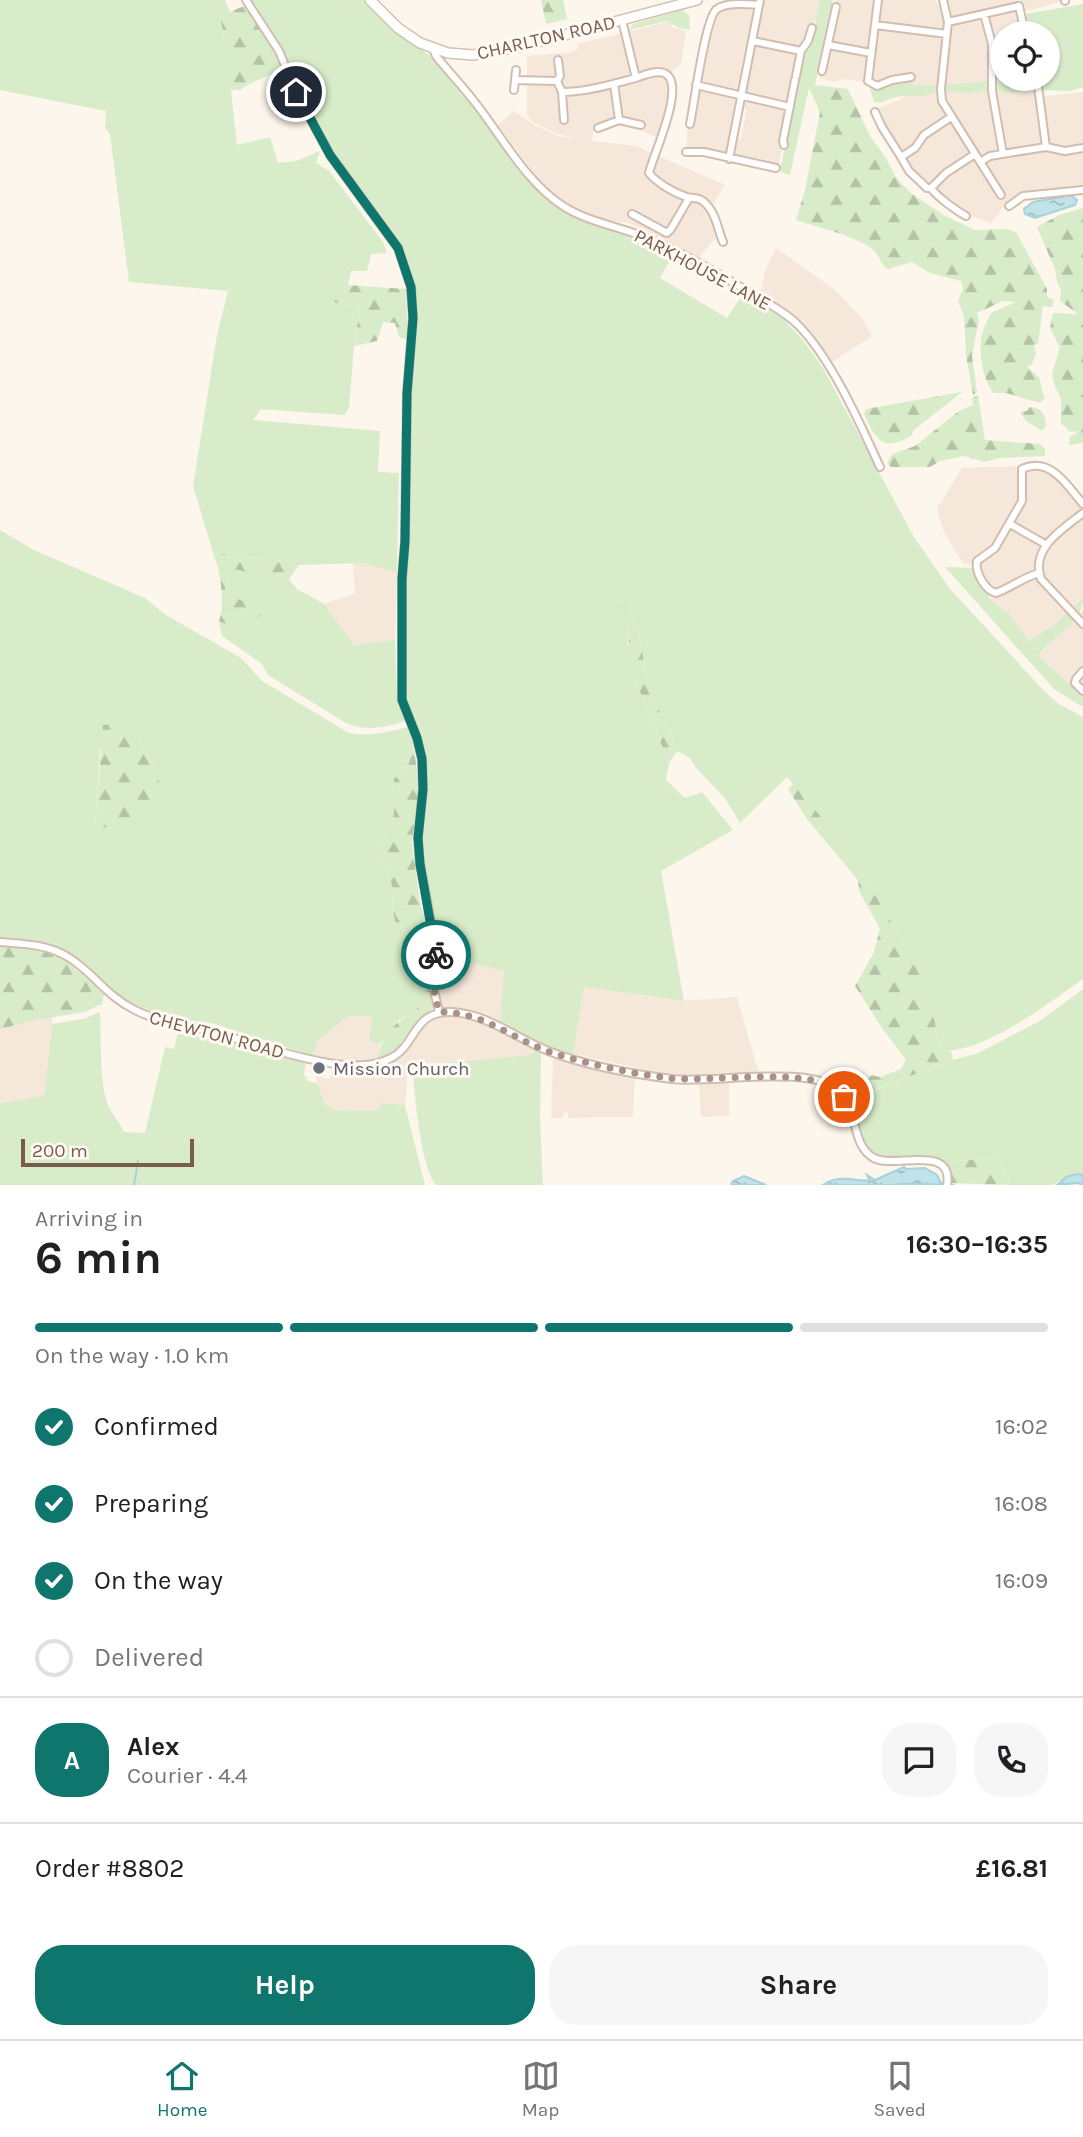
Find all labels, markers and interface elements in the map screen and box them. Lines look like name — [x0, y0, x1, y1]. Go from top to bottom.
street label: CHARLTON ROAD — [475, 11, 618, 65]
map controls — [990, 21, 1060, 91]
button: locate — [990, 21, 1060, 91]
pin — [266, 62, 326, 122]
icon: home — [277, 73, 315, 111]
street label: PARKHOUSE LANE — [631, 225, 775, 315]
courier — [401, 920, 471, 990]
icon: bike — [417, 936, 455, 974]
street label: CHEWTON ROAD — [147, 1006, 287, 1064]
place label: Mission Church — [333, 1058, 470, 1080]
marker: Mission Church — [311, 1060, 327, 1076]
pin — [814, 1067, 874, 1127]
icon: bag — [825, 1078, 863, 1116]
scale bar — [21, 1136, 194, 1168]
text: 200 m — [32, 1140, 88, 1162]
text: Arriving in — [35, 1205, 143, 1232]
text: 16:30–16:35 — [906, 1229, 1048, 1260]
text: 6 min — [35, 1231, 162, 1285]
text: On the way · 1.0 km — [35, 1342, 229, 1369]
icon: check — [35, 1408, 73, 1446]
text: Confirmed — [94, 1411, 219, 1442]
text: 16:02 — [995, 1413, 1048, 1440]
icon: check — [35, 1485, 73, 1523]
text: Preparing — [94, 1488, 208, 1519]
text: 16:08 — [994, 1490, 1048, 1517]
icon: check — [35, 1562, 73, 1600]
text: On the way — [94, 1565, 223, 1596]
text: 16:09 — [995, 1567, 1048, 1594]
text: Delivered — [94, 1642, 204, 1673]
button: chat — [882, 1723, 956, 1797]
button: phone — [974, 1723, 1048, 1797]
text: Alex — [127, 1731, 179, 1762]
text: A — [64, 1745, 80, 1776]
text: Courier · 4.4 — [127, 1762, 248, 1789]
text: Order #8802 — [35, 1853, 184, 1884]
text: £16.81 — [976, 1853, 1048, 1884]
button: Help — [35, 1945, 535, 2025]
button: Share — [549, 1945, 1048, 2025]
tab: Home — [157, 2057, 208, 2121]
tab: Map — [522, 2057, 560, 2121]
tab: Saved — [874, 2057, 926, 2121]

